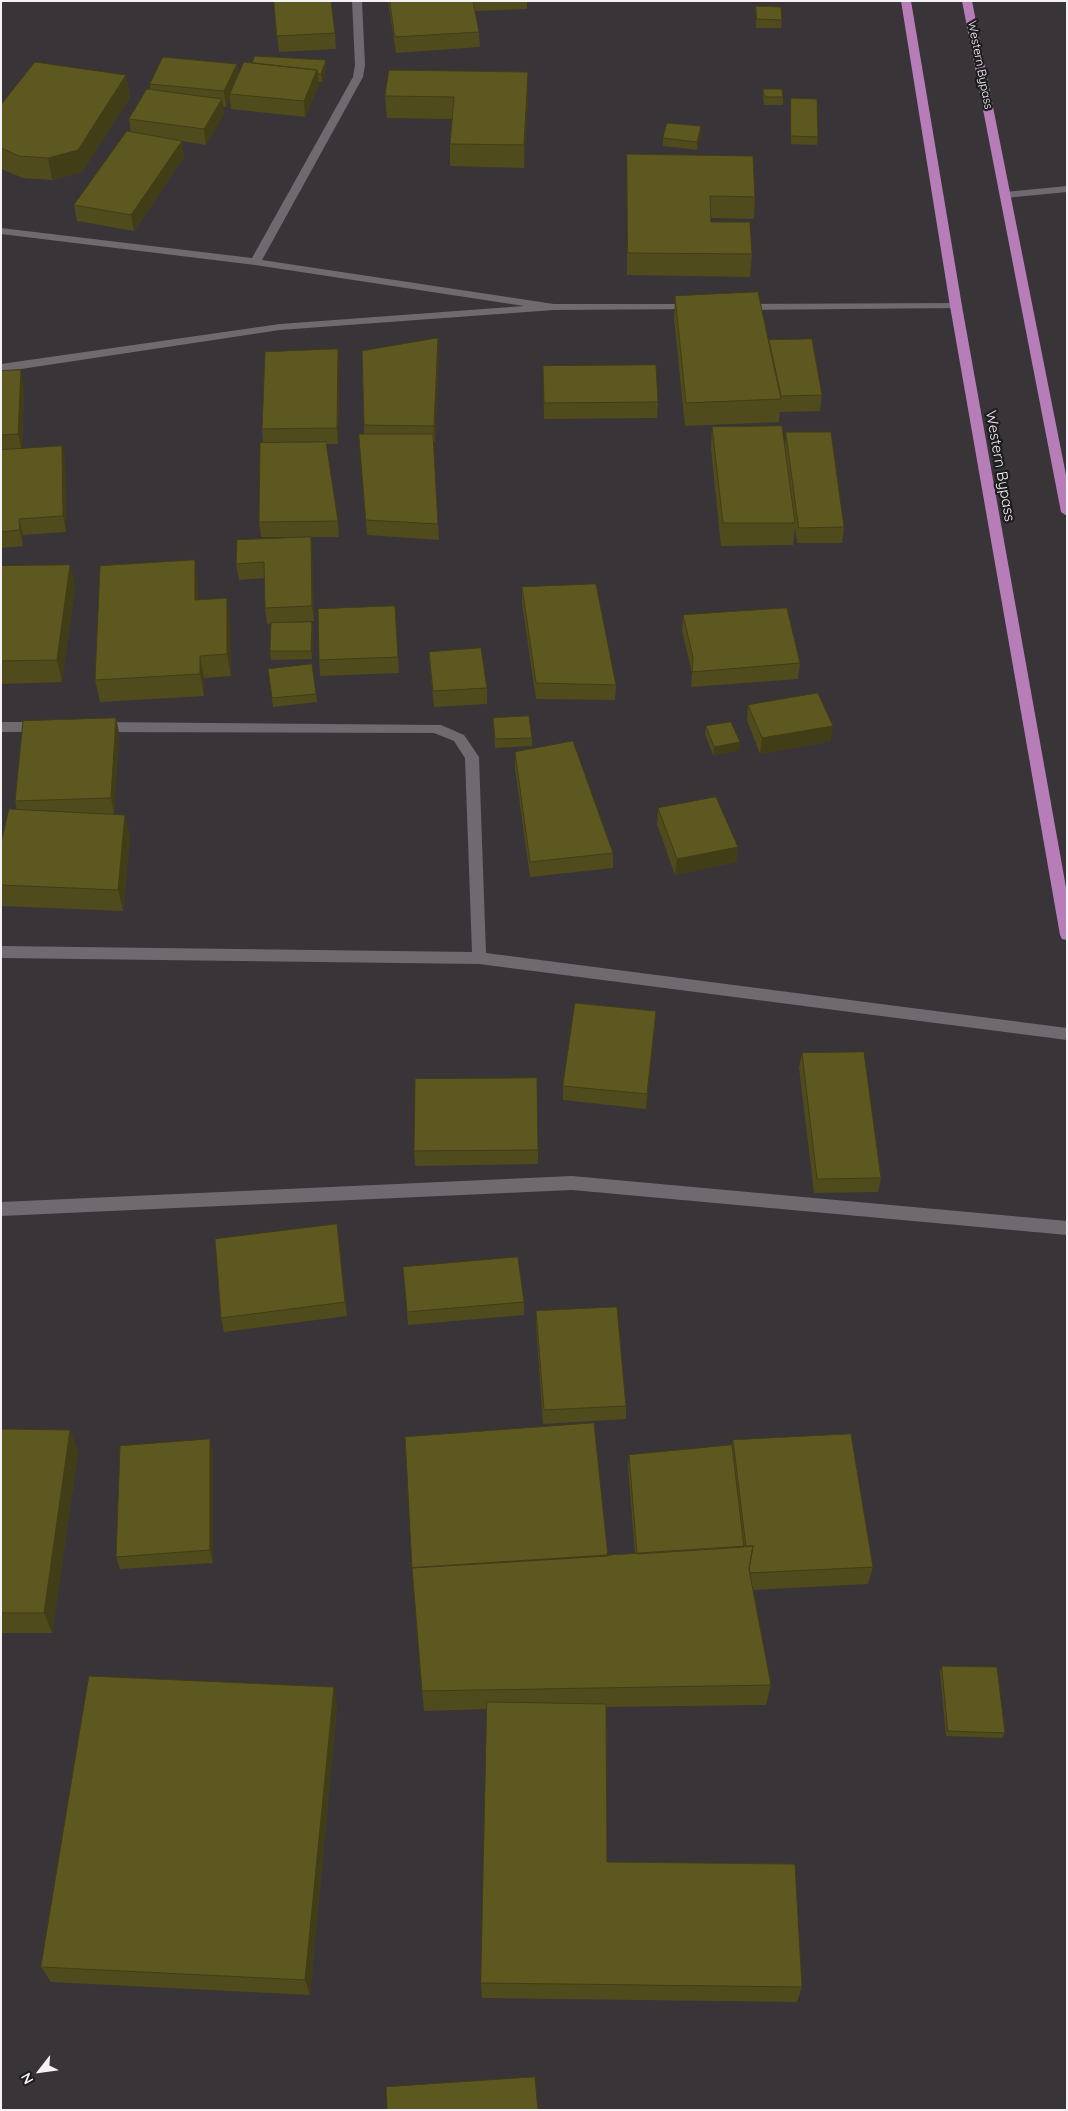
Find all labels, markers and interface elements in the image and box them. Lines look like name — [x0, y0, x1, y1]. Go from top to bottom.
street label: Western Bypass — [964, 20, 996, 110]
street label: Western Bypass — [981, 409, 1019, 523]
north arrow — [15, 2046, 65, 2096]
text: N — [17, 2070, 37, 2087]

